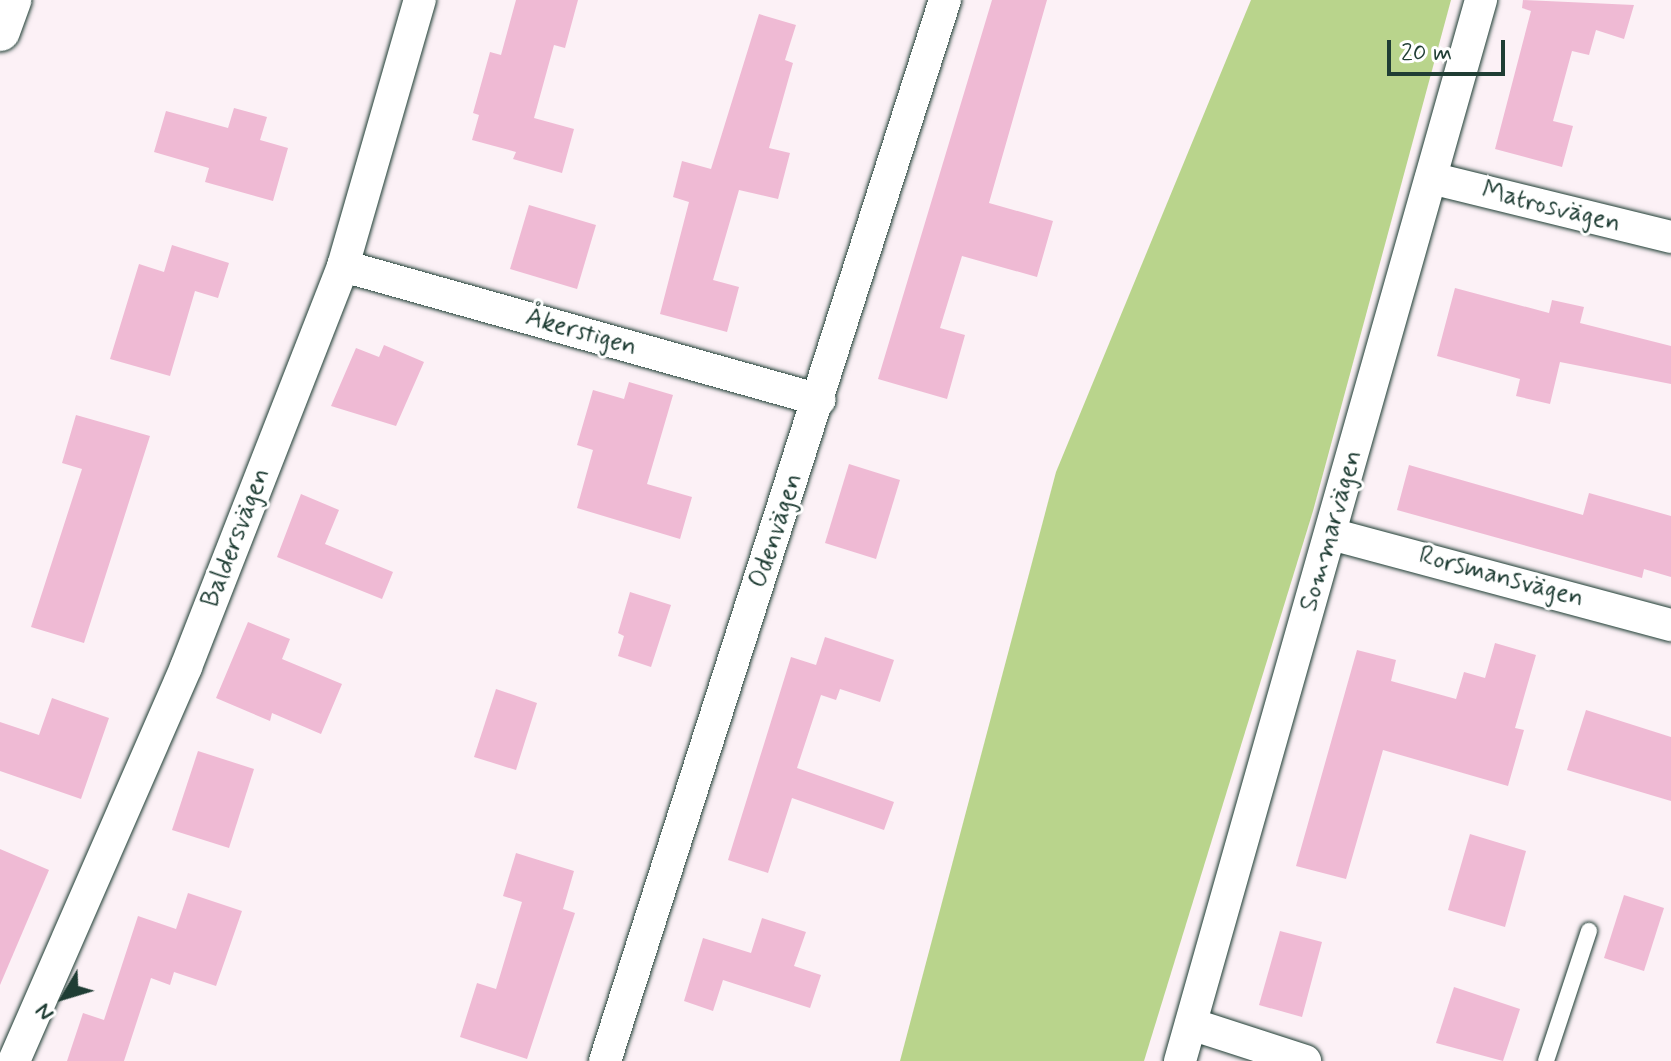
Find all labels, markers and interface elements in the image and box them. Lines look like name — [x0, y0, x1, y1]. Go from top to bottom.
scale bar — [1391, 24, 1509, 74]
text: 20 m — [1401, 38, 1452, 69]
street label: Matrosvägen — [1478, 176, 1624, 240]
street label: Åkerstigen — [522, 302, 640, 364]
street label: Sommarvägen — [1294, 447, 1370, 615]
street label: Baldersvägen — [196, 464, 278, 612]
street label: Odenvägen — [744, 470, 810, 592]
street label: Rorsmansvägen — [1415, 541, 1587, 615]
north arrow — [24, 957, 104, 1037]
text: N — [30, 997, 61, 1026]

